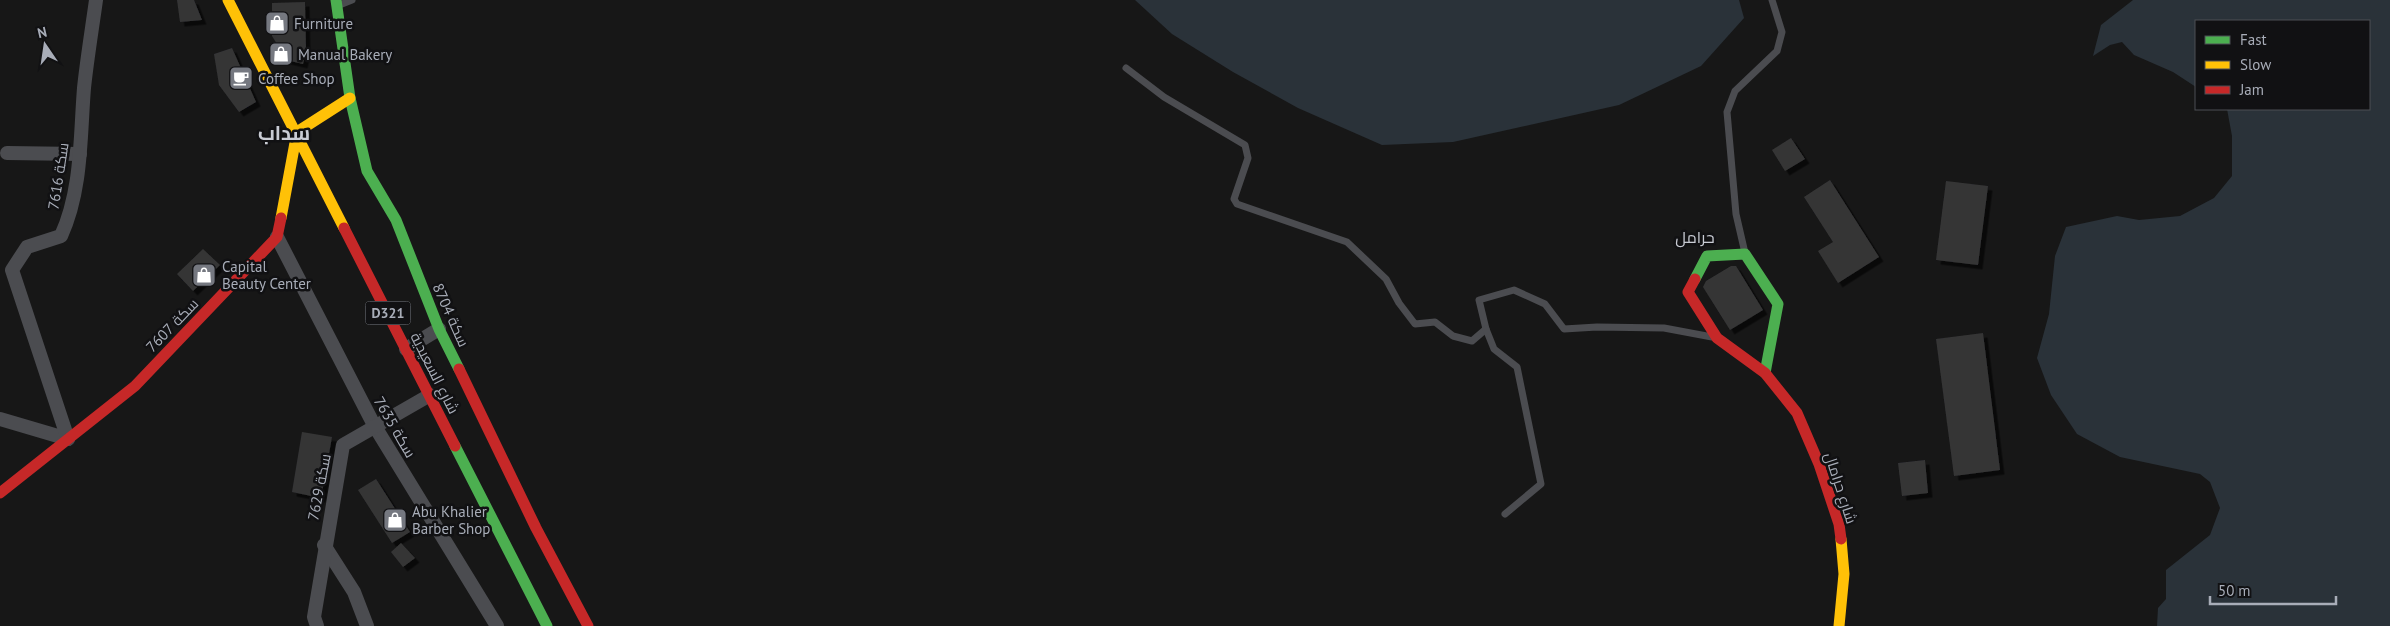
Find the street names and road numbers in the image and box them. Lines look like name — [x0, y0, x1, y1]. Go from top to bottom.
street label: سكة 7616 — [43, 141, 73, 211]
street label: سكة 8704 — [429, 280, 473, 350]
street label: سكة 7607 — [142, 294, 202, 356]
road number: D321 — [366, 302, 410, 324]
street label: شارع السعيدية — [405, 329, 464, 418]
street label: سكة 7635 — [370, 393, 420, 461]
street label: شارع حرامال — [1819, 450, 1861, 527]
street label: سكة 7629 — [303, 452, 335, 522]

